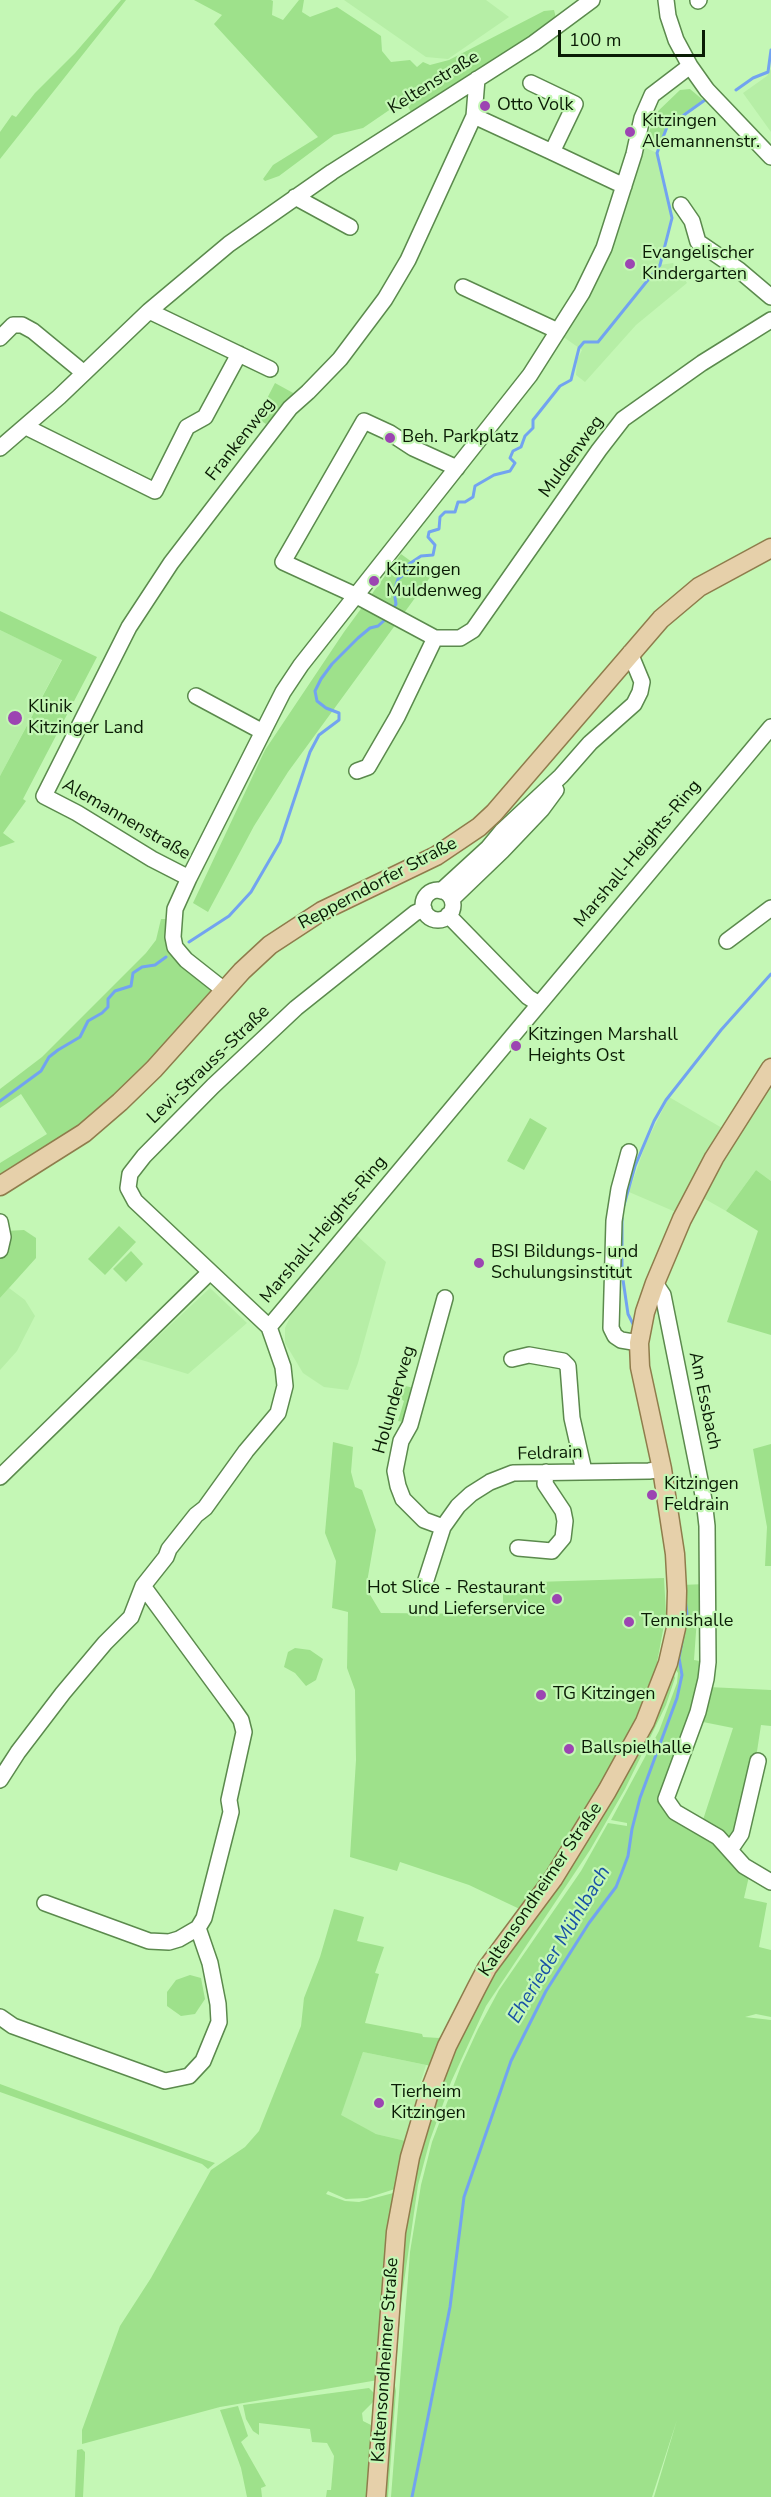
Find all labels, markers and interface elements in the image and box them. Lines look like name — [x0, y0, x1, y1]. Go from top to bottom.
scale bar — [561, 18, 708, 56]
text: 100 m — [569, 28, 621, 52]
street label: Keltenstraße — [385, 46, 483, 120]
place label: Otto Volk — [497, 95, 573, 117]
marker: Otto Volk — [478, 99, 492, 113]
place label: Kitzingen Alemannenstr. — [642, 111, 760, 154]
marker: Kitzingen Alemannenstr. — [623, 125, 637, 139]
place label: Evangelischer Kindergarten — [642, 243, 754, 286]
marker: Evangelischer Kindergarten — [623, 257, 637, 271]
street label: Frankenweg — [202, 394, 280, 486]
street label: Muldenweg — [535, 412, 609, 502]
place label: Beh. Parkplatz — [402, 427, 519, 449]
marker: Beh. Parkplatz — [383, 431, 397, 445]
place label: Kitzingen Muldenweg — [386, 560, 482, 602]
marker: Kitzingen Muldenweg — [367, 574, 381, 588]
place label: Klinik Kitzinger Land — [28, 697, 144, 740]
marker: Klinik Kitzinger Land — [6, 709, 24, 727]
street label: Alemannenstraße — [58, 775, 194, 865]
street label: Marshall-Heights-Ring — [570, 776, 706, 932]
street label: Repperndorfer Straße — [295, 833, 461, 935]
street label: Levi-Strauss-Straße — [143, 1001, 275, 1129]
place label: Kitzingen Marshall Heights Ost — [528, 1025, 678, 1068]
marker: Kitzingen Marshall Heights Ost — [509, 1039, 523, 1053]
street label: Marshall-Heights-Ring — [256, 1152, 392, 1308]
place label: BSI Bildungs- und Schulungsinstitut — [491, 1242, 638, 1284]
marker: BSI Bildungs- und Schulungsinstitut — [472, 1256, 486, 1270]
street label: Holunderweg — [369, 1343, 421, 1457]
street label: Am Essbach — [683, 1350, 725, 1452]
street label: Feldrain — [517, 1442, 583, 1466]
place label: Kitzingen Feldrain — [664, 1474, 739, 1516]
marker: Kitzingen Feldrain — [645, 1488, 659, 1502]
place label: Hot Slice - Restaurant und Lieferservice — [367, 1578, 545, 1620]
marker: Hot Slice - Restaurant und Lieferservice — [550, 1592, 564, 1606]
place label: Tennishalle — [641, 1611, 733, 1633]
marker: Tennishalle — [622, 1615, 636, 1629]
place label: TG Kitzingen — [553, 1684, 656, 1706]
marker: TG Kitzingen — [534, 1688, 548, 1702]
place label: Ballspielhalle — [581, 1738, 691, 1760]
marker: Ballspielhalle — [562, 1742, 576, 1756]
street label: Kaltensondheimer Straße — [475, 1799, 607, 1981]
water label: Eherieder Mühlbach — [504, 1862, 616, 2028]
place label: Tierheim Kitzingen — [391, 2082, 466, 2124]
marker: Tierheim Kitzingen — [372, 2096, 386, 2110]
street label: Kaltensondheimer Straße — [368, 2257, 404, 2463]

